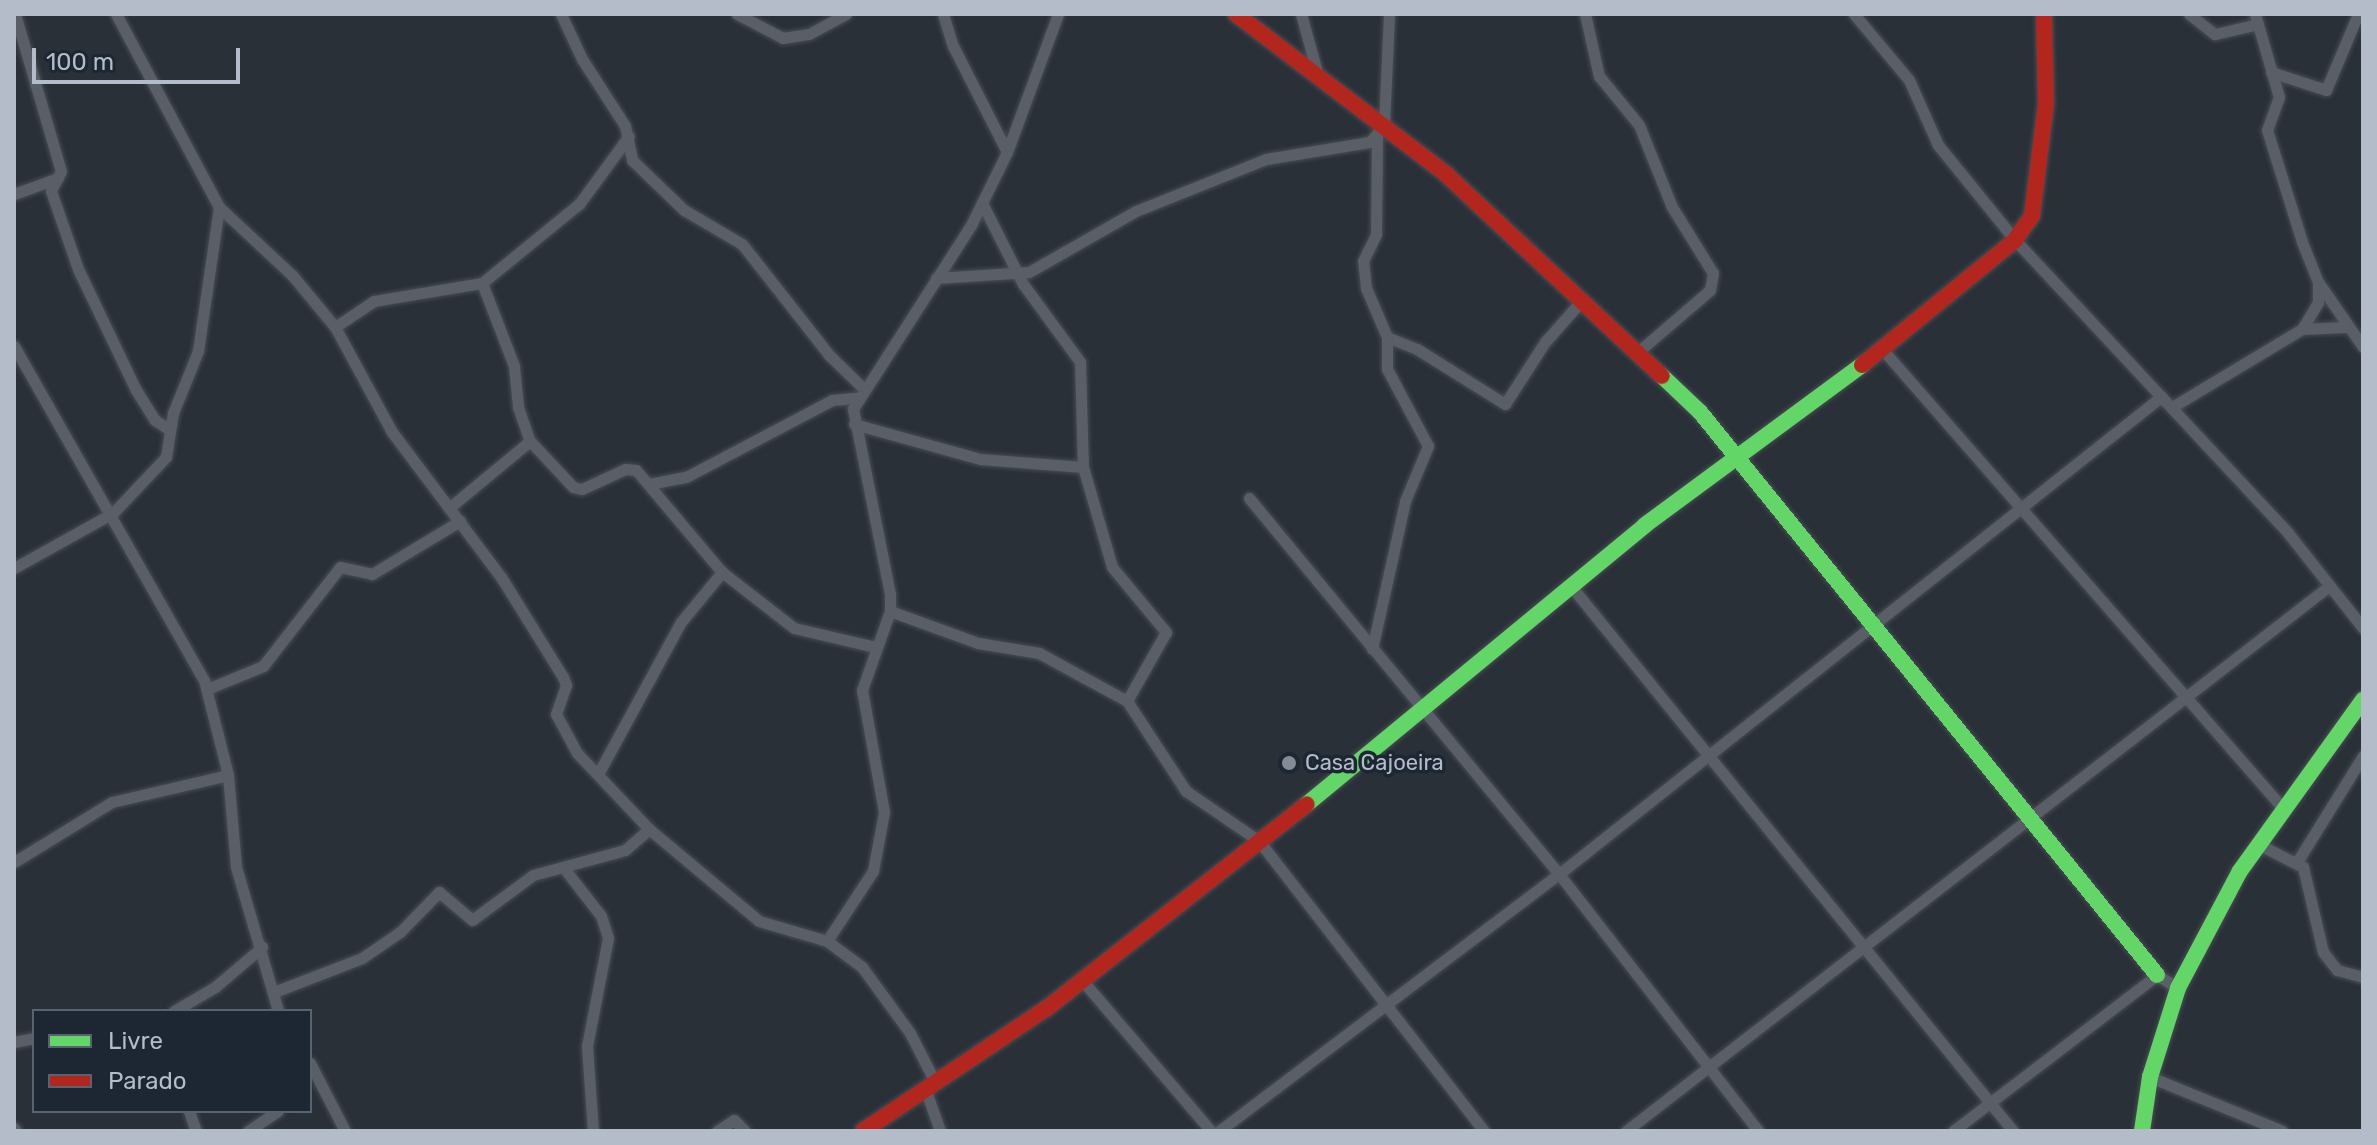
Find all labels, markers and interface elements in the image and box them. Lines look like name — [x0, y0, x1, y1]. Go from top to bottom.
scale bar — [36, 32, 244, 82]
text: 100 m — [46, 48, 114, 76]
place label: Casa Cajoeira — [1305, 750, 1444, 776]
marker: Casa Cajoeira — [1280, 754, 1298, 772]
legend — [32, 1009, 312, 1113]
text: Livre — [108, 1027, 163, 1055]
text: Parado — [108, 1067, 187, 1095]

